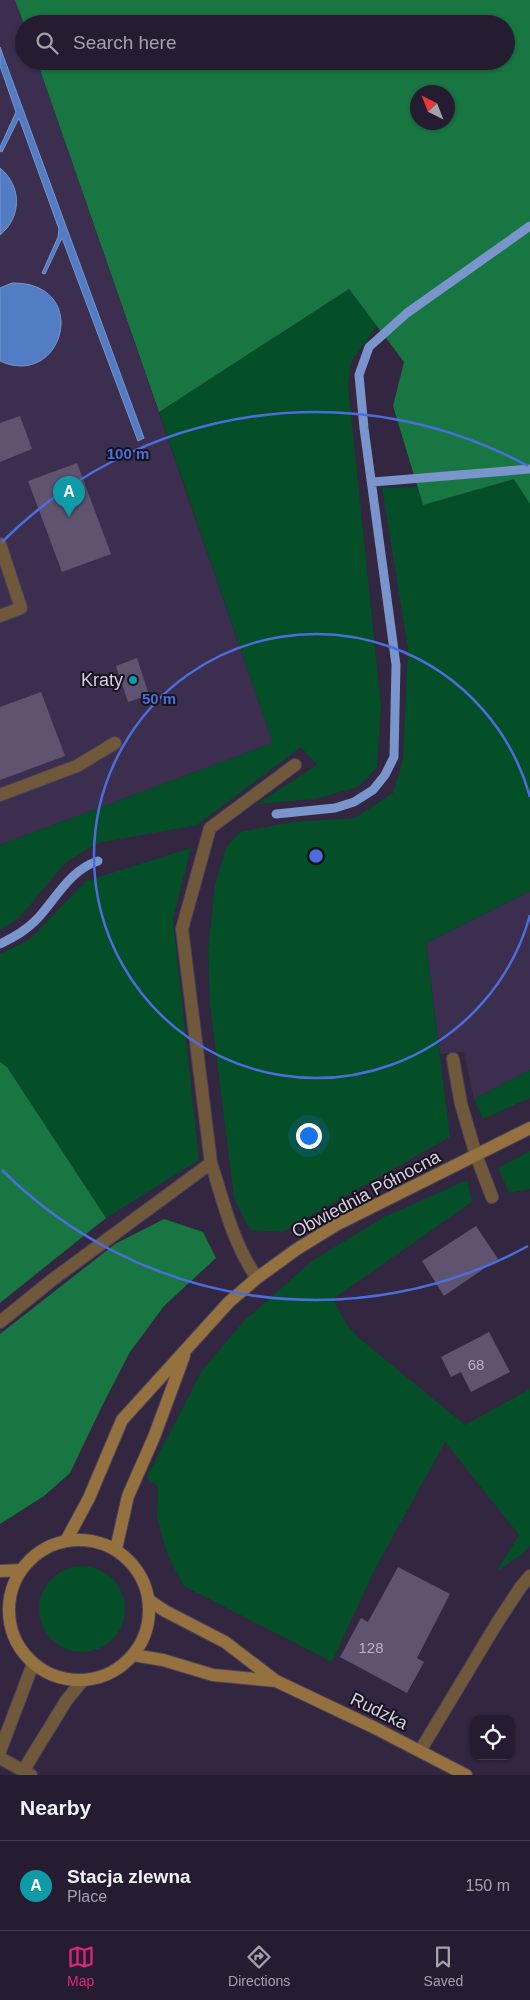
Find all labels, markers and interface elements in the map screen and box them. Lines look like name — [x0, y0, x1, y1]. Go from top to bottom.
search box — [15, 15, 515, 70]
icon: search — [33, 29, 61, 57]
text: Search here — [73, 32, 177, 53]
north arrow — [410, 85, 455, 130]
text: 100 m — [107, 445, 149, 462]
pin: A — [53, 476, 85, 517]
place label: Kraty — [81, 670, 123, 690]
marker: Kraty — [127, 674, 139, 686]
text: 50 m — [142, 690, 176, 707]
centre of rings — [307, 847, 325, 865]
your location — [296, 1123, 322, 1149]
street label: Obwiednia Północna — [288, 1146, 444, 1242]
house number: 68 — [468, 1356, 484, 1373]
house number: 128 — [358, 1639, 384, 1656]
street label: Rudzka — [347, 1689, 412, 1734]
map controls — [470, 1715, 515, 1760]
button: locate — [470, 1715, 515, 1760]
text: Nearby — [20, 1796, 91, 1819]
text: Stacja zlewna — [67, 1866, 191, 1887]
text: A — [30, 1877, 42, 1894]
text: 150 m — [466, 1877, 510, 1894]
text: Place — [67, 1888, 107, 1905]
tab: Map — [67, 1943, 95, 1989]
tab: Directions — [228, 1943, 290, 1989]
tab: Saved — [424, 1943, 463, 1989]

